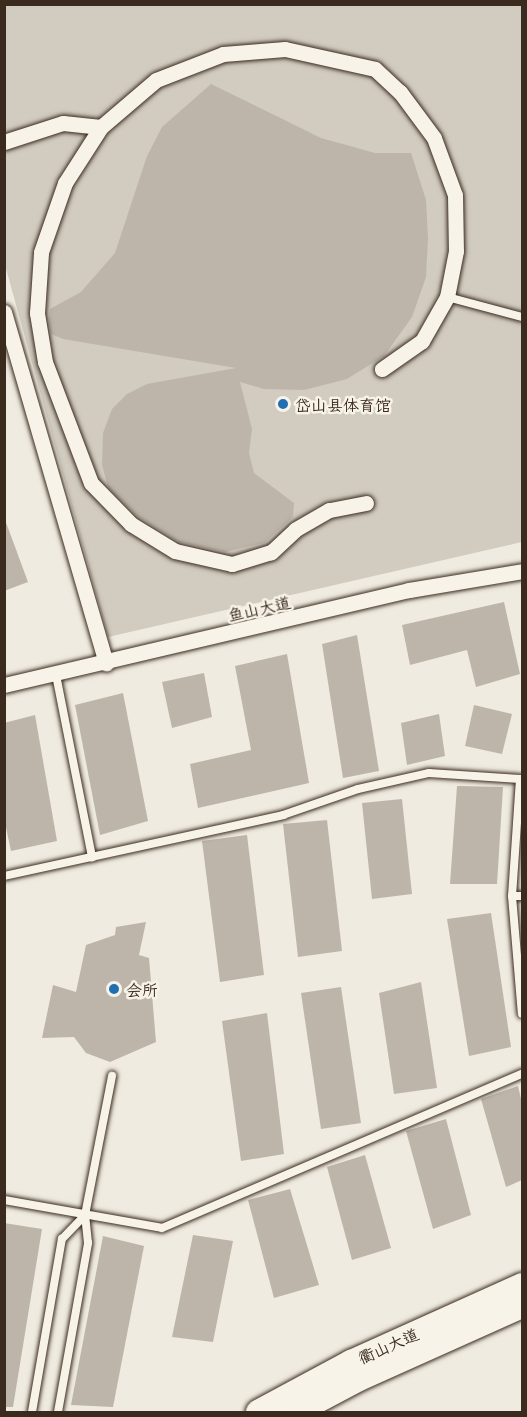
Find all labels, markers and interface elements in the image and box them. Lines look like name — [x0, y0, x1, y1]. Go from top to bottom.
place label: 岱山县体育馆 — [295, 394, 391, 414]
marker: 岱山县体育馆 — [276, 397, 290, 411]
street label: 鱼山大道 — [226, 591, 292, 625]
place label: 会所 — [126, 979, 158, 999]
marker: 会所 — [107, 982, 121, 996]
street label: 衢山大道 — [355, 1323, 421, 1367]

